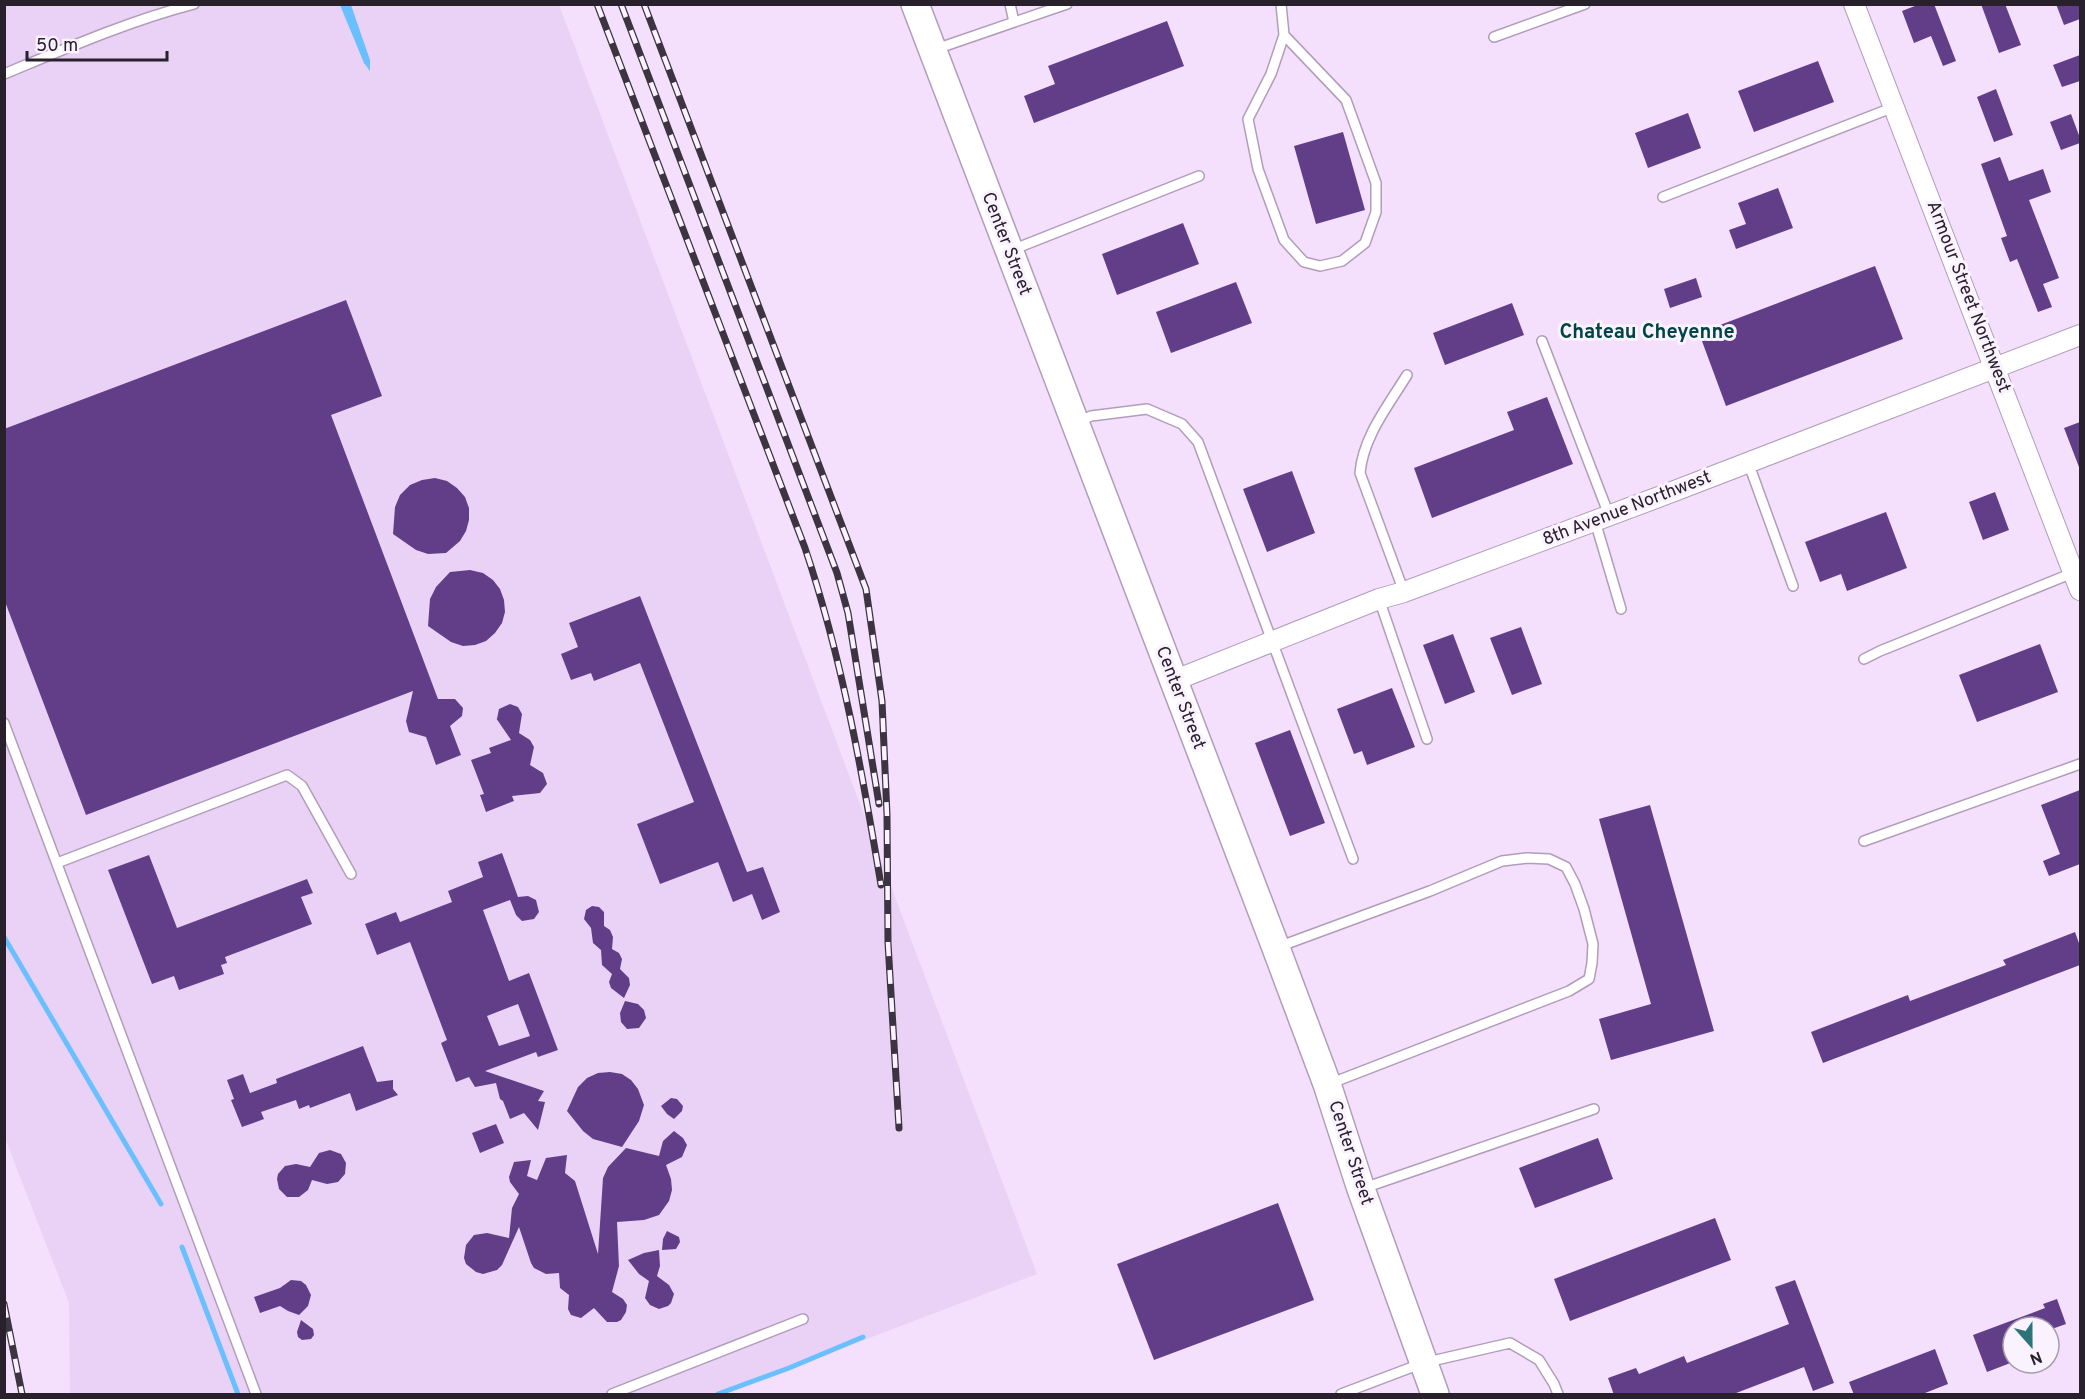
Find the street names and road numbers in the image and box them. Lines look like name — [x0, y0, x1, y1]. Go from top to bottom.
street label: Center Street — [976, 189, 1036, 299]
street label: Armour Street Northwest — [1921, 198, 2015, 396]
street label: 8th Avenue Northwest — [1539, 466, 1715, 552]
street label: Center Street — [1150, 643, 1210, 753]
street label: Center Street — [1322, 1098, 1378, 1208]

